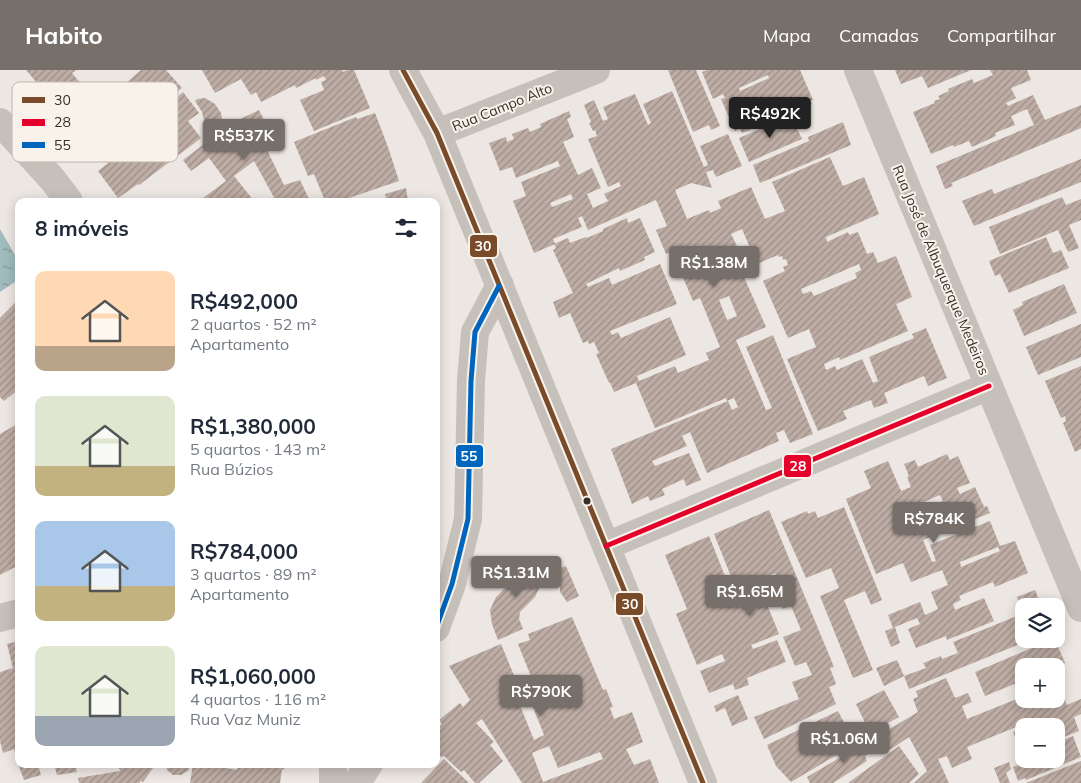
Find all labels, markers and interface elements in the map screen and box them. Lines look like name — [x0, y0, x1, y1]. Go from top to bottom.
text: Habito — [25, 20, 103, 50]
text: Mapa — [763, 24, 811, 47]
text: Camadas — [839, 24, 919, 47]
text: Compartilhar — [947, 24, 1056, 47]
street label: Rua Campo Alto — [449, 79, 555, 135]
legend — [12, 82, 178, 162]
text: 30 — [54, 91, 71, 109]
pin: R$492K — [729, 97, 811, 139]
text: R$492K — [740, 103, 800, 123]
text: 28 — [54, 113, 71, 131]
pin: R$537K — [203, 118, 285, 161]
text: R$537K — [214, 125, 274, 145]
text: 55 — [54, 136, 71, 154]
street label: Rua José de Albuquerque Medeiros — [889, 162, 993, 378]
icon: filters — [392, 214, 420, 242]
text: 8 imóveis — [35, 215, 129, 241]
line badge: 30 — [469, 234, 498, 258]
text: 30 — [475, 237, 491, 255]
pin: R$1.38M — [668, 246, 760, 288]
text: R$1.38M — [680, 252, 748, 272]
text: R$492,000 — [190, 288, 298, 314]
icon: home — [75, 291, 135, 351]
text: 2 quartos · 52 m² — [190, 314, 317, 334]
text: Apartamento — [190, 334, 289, 354]
text: R$1,380,000 — [190, 413, 316, 439]
icon: home — [75, 416, 135, 476]
text: 5 quartos · 143 m² — [190, 439, 326, 459]
line badge: 55 — [455, 444, 484, 468]
text: 55 — [461, 447, 477, 465]
line badge: 28 — [783, 454, 812, 478]
text: 28 — [790, 457, 806, 475]
text: Rua Búzios — [190, 459, 273, 479]
unlabelled marker — [582, 496, 592, 506]
pin: R$784K — [893, 502, 975, 544]
text: R$784K — [904, 508, 964, 528]
text: R$784,000 — [190, 538, 298, 564]
icon: home — [75, 541, 135, 601]
pin: R$1.31M — [470, 556, 562, 598]
text: R$1.31M — [482, 562, 550, 582]
text: 3 quartos · 89 m² — [190, 564, 317, 584]
pin: R$1.65M — [704, 574, 796, 617]
text: R$1.65M — [716, 581, 784, 601]
text: Apartamento — [190, 584, 289, 604]
line badge: 30 — [615, 592, 644, 616]
text: 30 — [622, 595, 638, 613]
map controls — [1015, 598, 1065, 768]
button: layers — [1015, 598, 1065, 648]
button: + — [1015, 658, 1065, 708]
text: R$1,060,000 — [190, 663, 316, 689]
icon: home — [75, 666, 135, 726]
pin: R$790K — [500, 674, 582, 717]
text: R$790K — [511, 681, 571, 701]
text: 4 quartos · 116 m² — [190, 689, 326, 709]
text: Rua Vaz Muniz — [190, 709, 301, 729]
button: − — [1015, 718, 1065, 768]
pin: R$1.06M — [798, 722, 890, 764]
text: R$1.06M — [810, 728, 878, 748]

